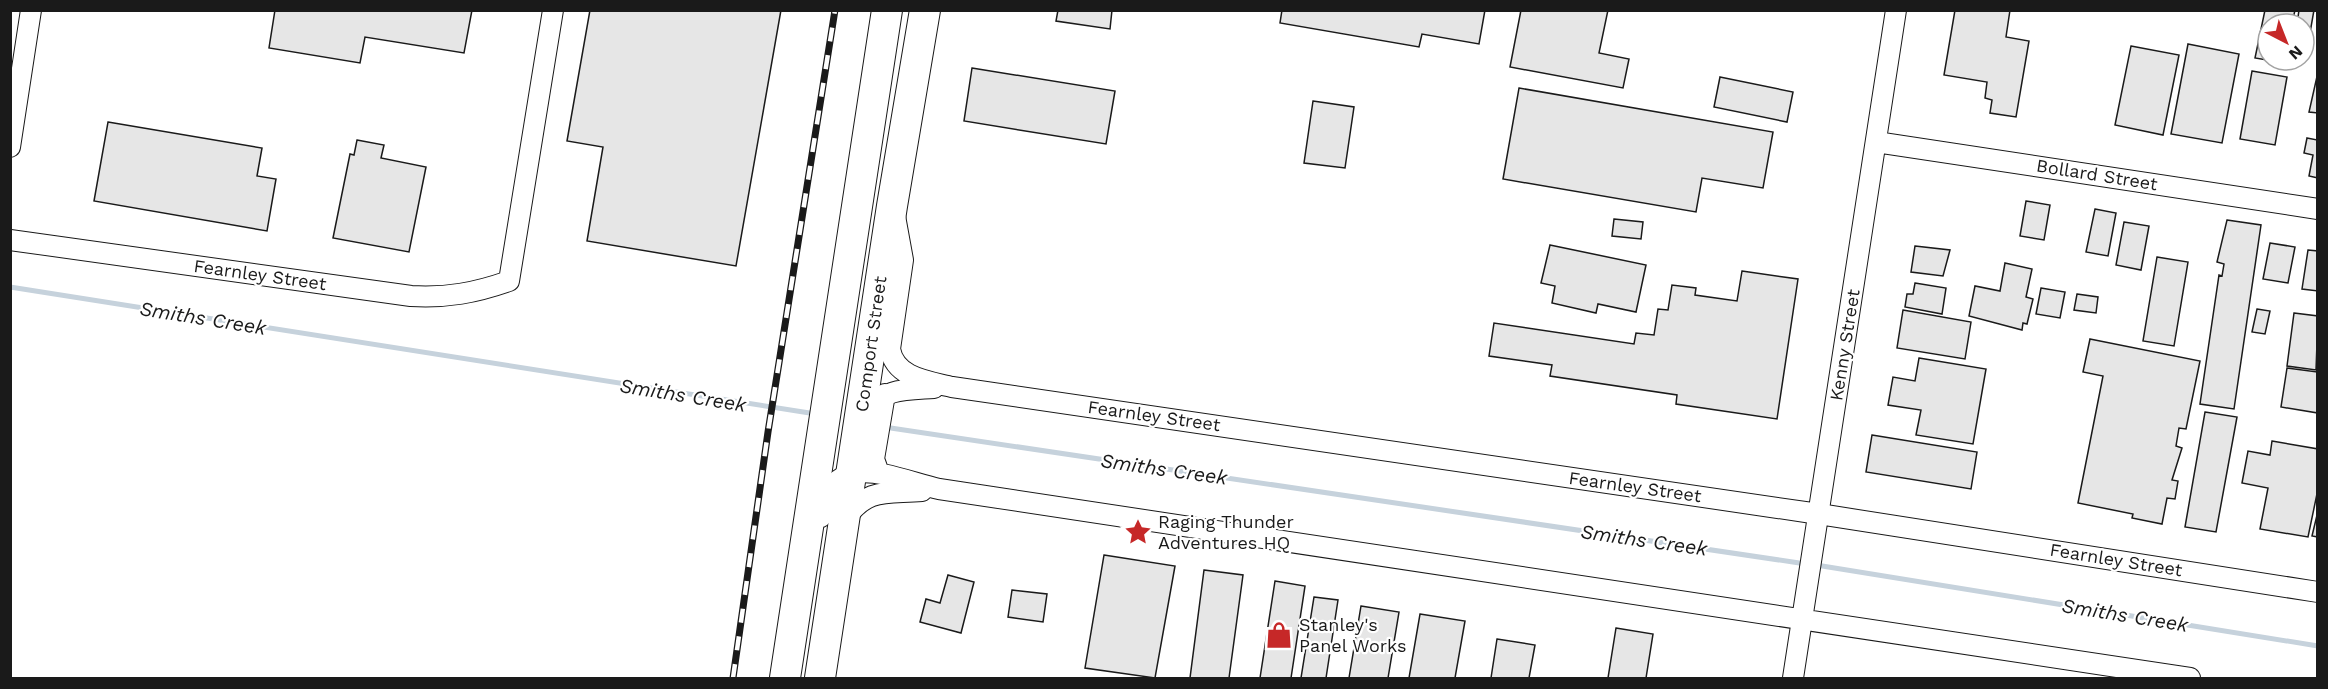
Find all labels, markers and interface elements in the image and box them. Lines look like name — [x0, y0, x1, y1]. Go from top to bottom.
north arrow — [2256, 12, 2316, 72]
text: N — [2285, 42, 2306, 64]
street label: Bollard Street — [2035, 155, 2160, 195]
street label: Fearnley Street — [192, 255, 328, 294]
street label: Comport Street — [851, 274, 891, 413]
street label: Kenny Street — [1825, 287, 1864, 402]
water label: Smiths Creek — [138, 296, 269, 340]
water label: Smiths Creek — [618, 373, 749, 417]
street label: Fearnley Street — [1086, 396, 1222, 435]
water label: Smiths Creek — [1099, 448, 1230, 490]
street label: Fearnley Street — [1567, 467, 1703, 506]
place label: Raging Thunder Adventures HQ — [1158, 511, 1294, 553]
place icon: Raging Thunder Adventures HQ — [1123, 517, 1153, 547]
water label: Smiths Creek — [1579, 519, 1710, 561]
street label: Fearnley Street — [2048, 539, 2184, 580]
water label: Smiths Creek — [2060, 593, 2191, 637]
place label: Stanley's Panel Works — [1299, 614, 1407, 656]
shop icon: Stanley's Panel Works — [1264, 620, 1294, 650]

